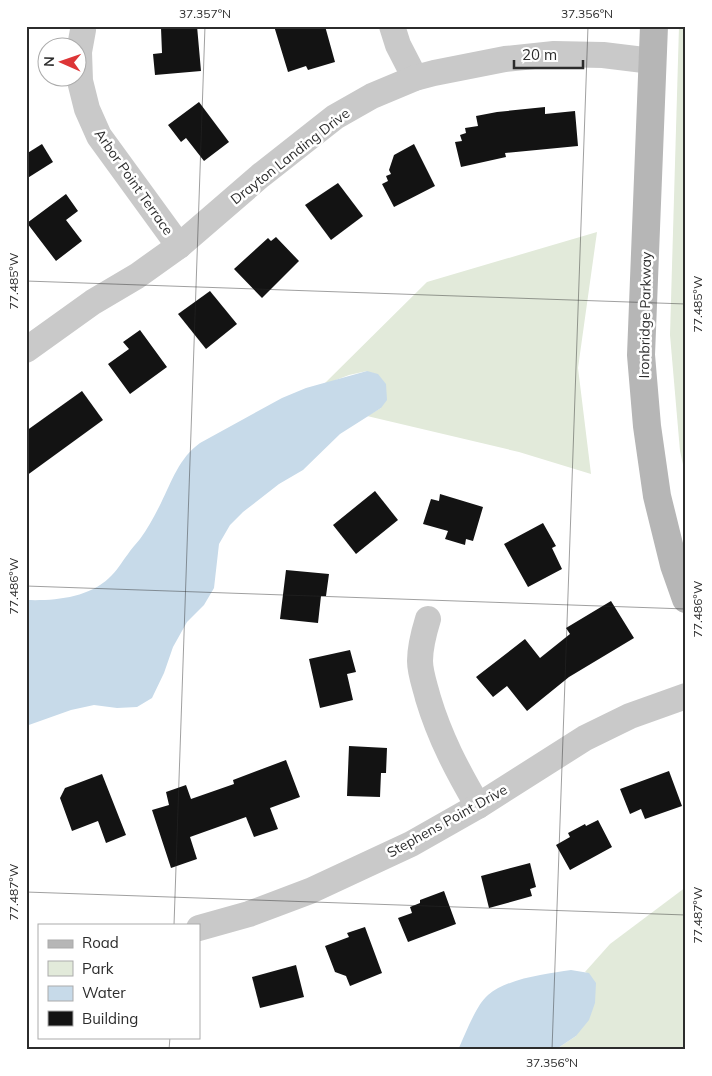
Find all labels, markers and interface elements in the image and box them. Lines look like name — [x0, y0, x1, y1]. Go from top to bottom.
text: 37.357°N — [179, 6, 231, 21]
text: 37.356°N — [561, 6, 613, 21]
north arrow — [38, 38, 88, 88]
scale bar — [514, 38, 583, 70]
text: 20 m — [522, 45, 557, 64]
text: N — [40, 56, 58, 67]
street label: Drayton Landing Drive — [227, 104, 353, 208]
street label: Arbor Point Terrace — [91, 126, 177, 238]
street label: Ironbridge Parkway — [635, 251, 655, 379]
text: 77.485°W — [6, 253, 21, 309]
text: 77.485°W — [690, 276, 705, 332]
text: 77.486°W — [6, 558, 21, 614]
text: 77.486°W — [690, 581, 705, 637]
street label: Stephens Point Drive — [384, 780, 510, 862]
text: 77.487°W — [6, 864, 21, 920]
text: 77.487°W — [690, 887, 705, 943]
legend — [38, 924, 200, 1038]
text: Road — [82, 933, 119, 952]
text: Park — [82, 959, 114, 978]
text: Water — [82, 983, 126, 1002]
text: Building — [82, 1009, 138, 1028]
text: 37.356°N — [526, 1055, 578, 1070]

